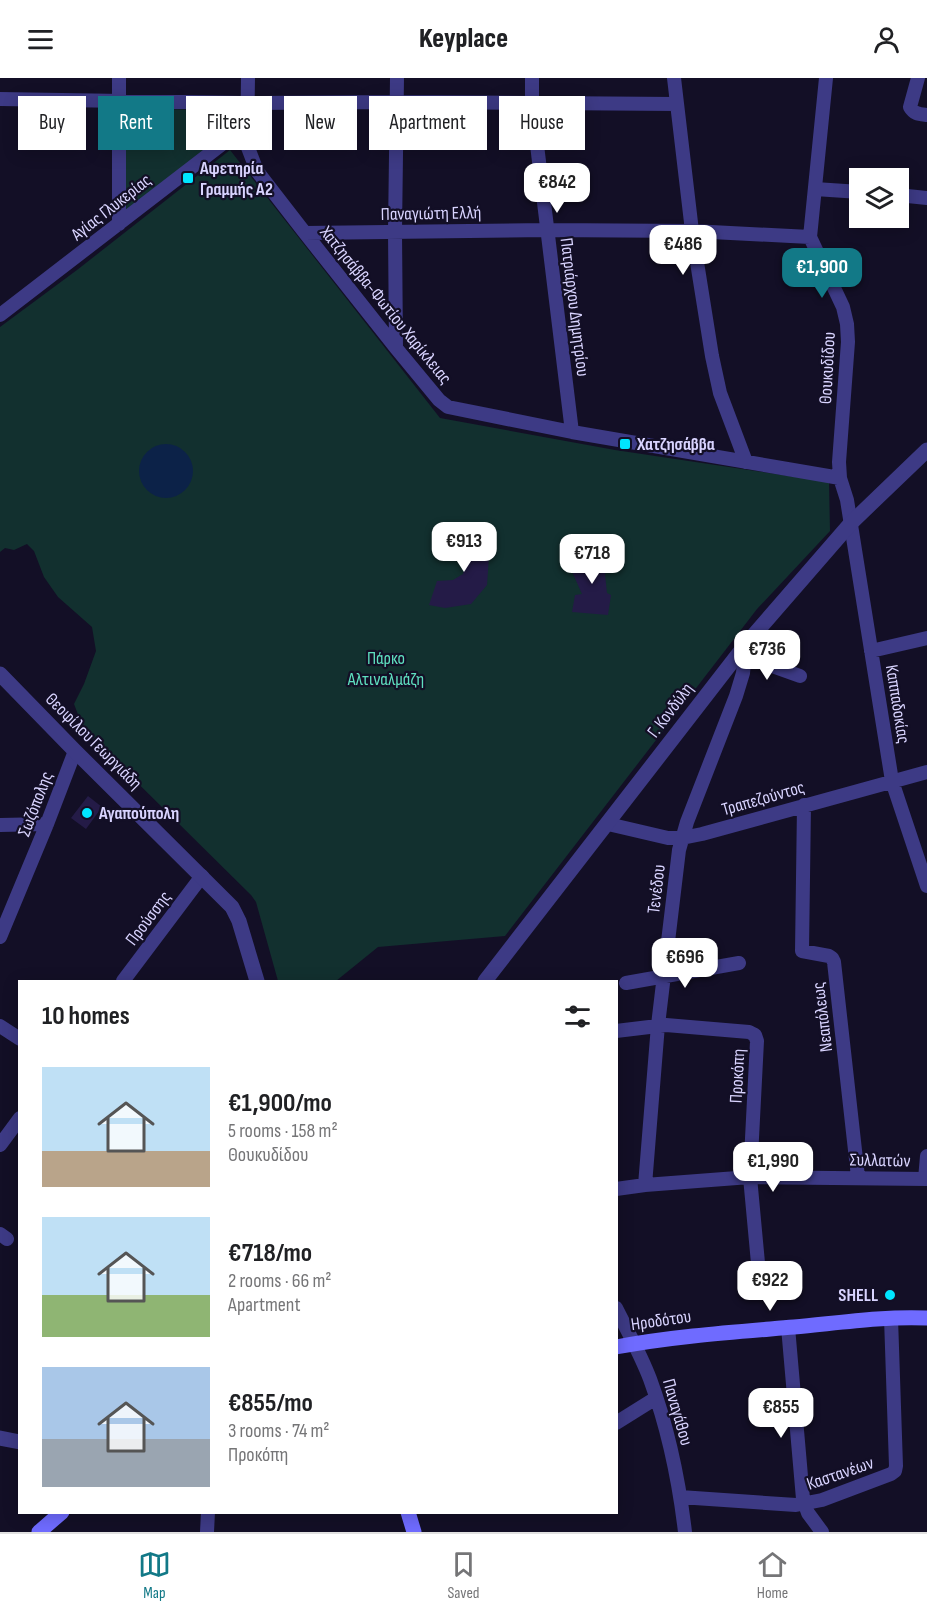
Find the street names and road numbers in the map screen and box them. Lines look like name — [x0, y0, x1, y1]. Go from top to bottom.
street label: Αγίας Γλυκερίας — [66, 170, 156, 246]
street label: Παναγιώτη Ελλή — [380, 202, 482, 225]
street label: Χατζησάββα-Φωτίου Χαρίκλειας — [315, 221, 456, 389]
street label: Πατριάρχου Δημητρίου — [556, 237, 593, 378]
street label: Θουκυδίδου — [815, 331, 840, 405]
street label: Καππαδοκίας — [881, 663, 914, 745]
street label: Γ. Κονδύλη — [643, 679, 698, 742]
street label: Θεοφίλου Γεωργιάδη — [41, 689, 146, 794]
street label: Σωζόπολης — [13, 769, 57, 840]
street label: Τραπεζούντος — [719, 777, 807, 820]
street label: Τενέδου — [643, 863, 670, 915]
street label: Προύσσης — [121, 887, 176, 950]
street label: Νεαπόλεως — [808, 981, 837, 1053]
street label: Προκόπη — [726, 1048, 749, 1104]
street label: Συλλατών — [849, 1149, 911, 1172]
street label: Ηροδότου — [630, 1306, 693, 1335]
street label: Παναγάθου — [658, 1376, 697, 1448]
street label: Καστανέων — [804, 1452, 876, 1495]

